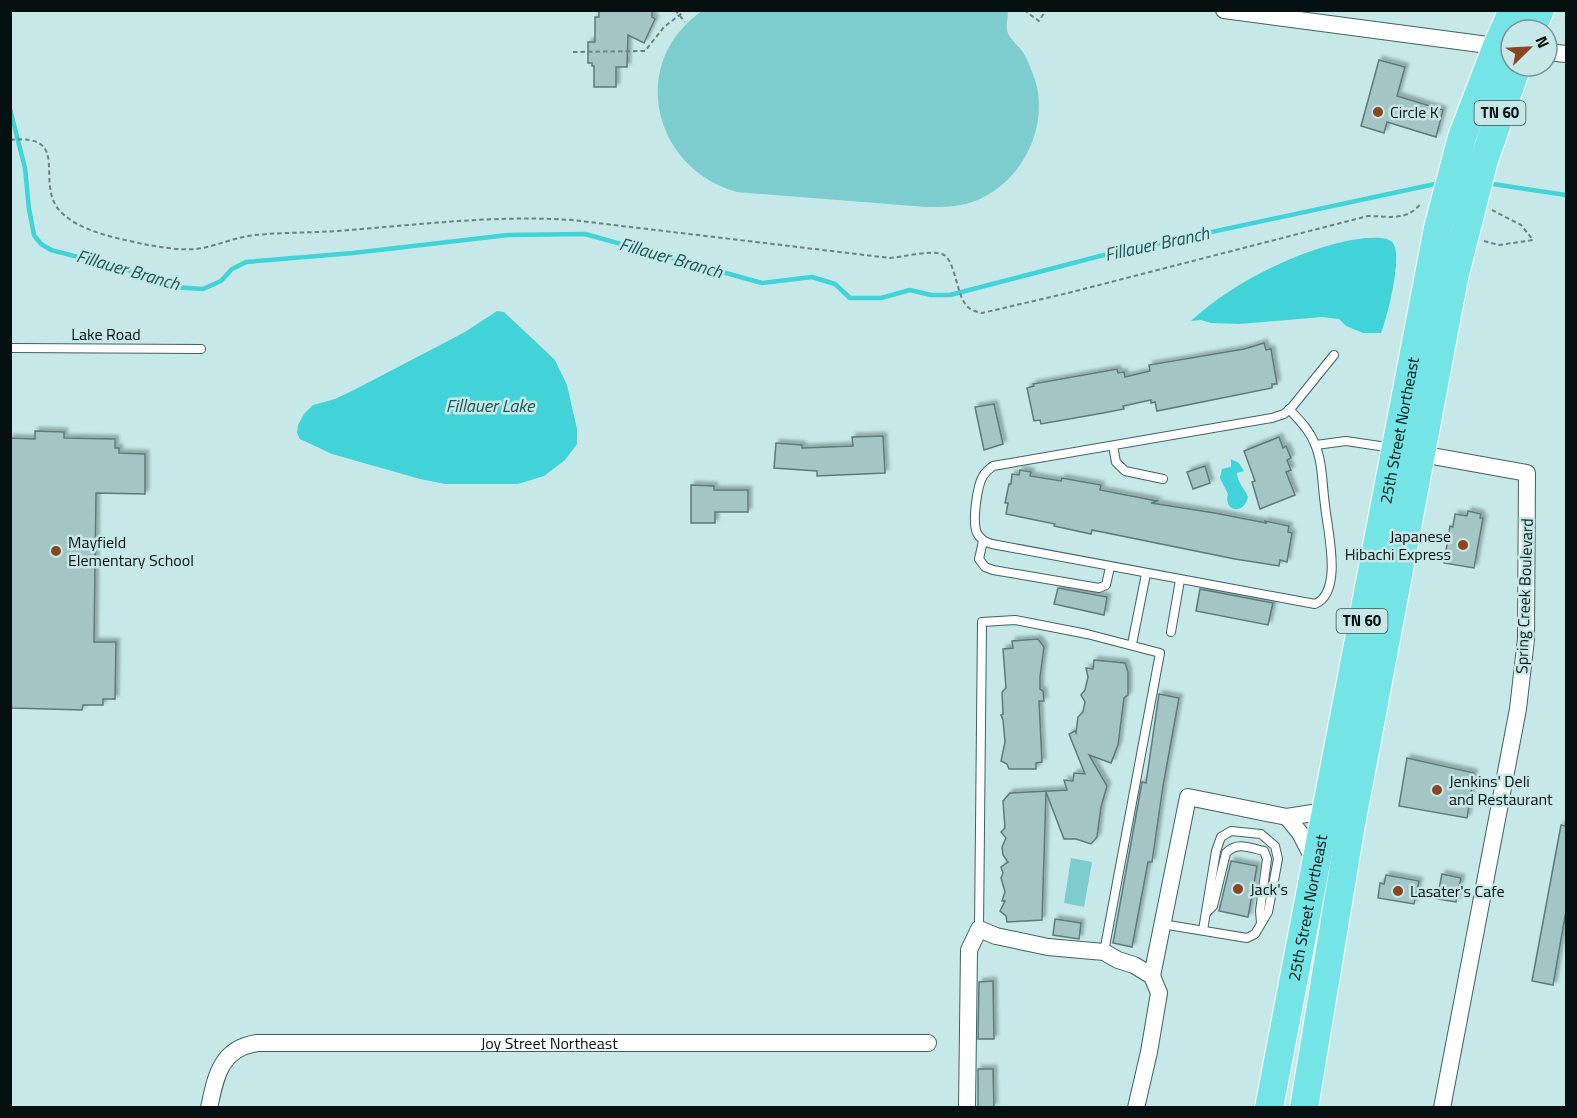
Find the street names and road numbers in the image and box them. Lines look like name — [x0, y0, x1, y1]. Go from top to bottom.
road number: TN 60 — [1474, 101, 1526, 125]
street label: Lake Road — [71, 322, 141, 346]
street label: 25th Street Northeast — [1373, 355, 1425, 506]
street label: Spring Creek Boulevard — [1509, 518, 1539, 674]
road number: TN 60 — [1336, 609, 1388, 633]
street label: 25th Street Northeast — [1282, 832, 1333, 983]
street label: Joy Street Northeast — [481, 1031, 618, 1055]

